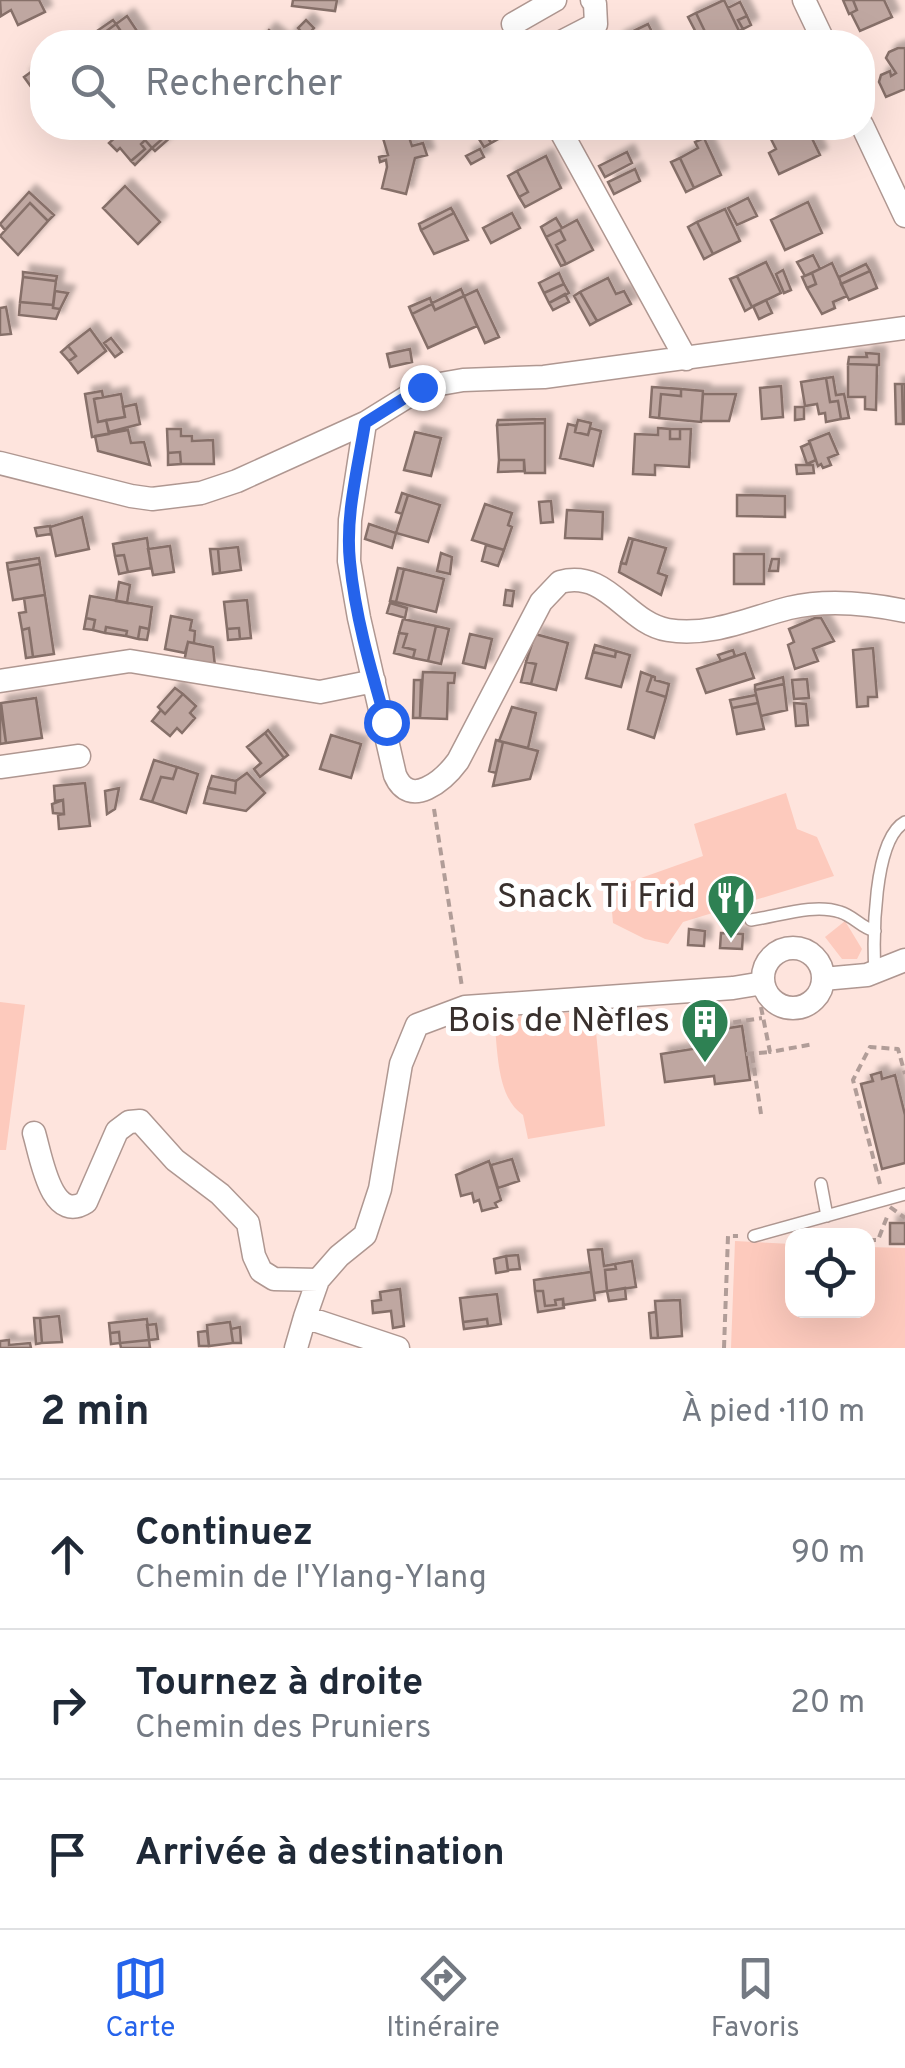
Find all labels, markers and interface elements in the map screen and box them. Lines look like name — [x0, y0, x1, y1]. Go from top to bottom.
search box — [30, 30, 875, 140]
icon: search — [65, 58, 120, 113]
text: Rechercher — [145, 61, 343, 110]
route end — [400, 365, 446, 411]
route start — [364, 700, 410, 746]
restaurant icon: Snack Ti Frid — [705, 872, 757, 940]
place label: Snack Ti Frid — [497, 876, 696, 920]
building icon: Bois de Nèfles — [679, 996, 731, 1064]
place label: Bois de Nèfles — [448, 1000, 670, 1044]
map controls — [785, 1228, 875, 1318]
button: locate — [785, 1228, 875, 1318]
text: 2 min — [40, 1387, 150, 1440]
text: À pied · 110 m — [681, 1393, 865, 1433]
text: Continuez — [135, 1510, 313, 1559]
icon: ahead — [40, 1527, 95, 1582]
text: 90 m — [791, 1534, 865, 1574]
text: Chemin de l'Ylang-Ylang — [135, 1559, 487, 1599]
text: Tournez à droite — [135, 1660, 423, 1709]
icon: right — [40, 1677, 95, 1732]
text: 20 m — [790, 1684, 865, 1724]
text: Chemin des Pruniers — [135, 1709, 431, 1749]
icon: arrive — [40, 1827, 95, 1882]
text: Arrivée à destination — [135, 1830, 505, 1879]
tab: Carte — [105, 1951, 175, 2047]
tab: Itinéraire — [386, 1951, 500, 2047]
tab: Favoris — [711, 1951, 800, 2047]

